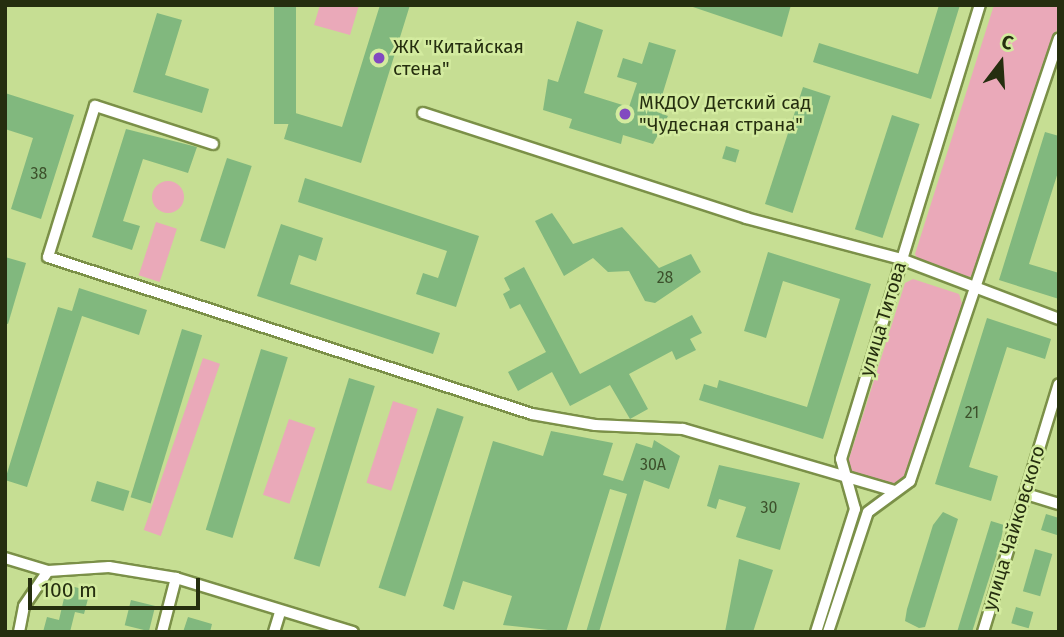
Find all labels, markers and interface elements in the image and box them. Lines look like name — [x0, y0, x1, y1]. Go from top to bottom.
north arrow — [966, 28, 1036, 98]
text: С — [999, 30, 1016, 55]
place label: ЖК "Китайская стена" — [393, 36, 524, 80]
marker: ЖК "Китайская стена" — [371, 50, 387, 66]
place label: МКДОУ Детский сад "Чудесная страна" — [639, 92, 811, 136]
marker: МКДОУ Детский сад "Чудесная страна" — [617, 106, 633, 122]
house number: 38 — [31, 164, 47, 184]
street label: улица Титова — [855, 259, 911, 379]
house number: 28 — [657, 268, 673, 288]
house number: 21 — [965, 403, 979, 423]
street label: улица Чайковского — [978, 443, 1050, 613]
house number: 30А — [640, 455, 666, 475]
house number: 30 — [761, 498, 777, 518]
scale bar — [32, 564, 203, 608]
text: 100 m — [41, 577, 97, 603]

